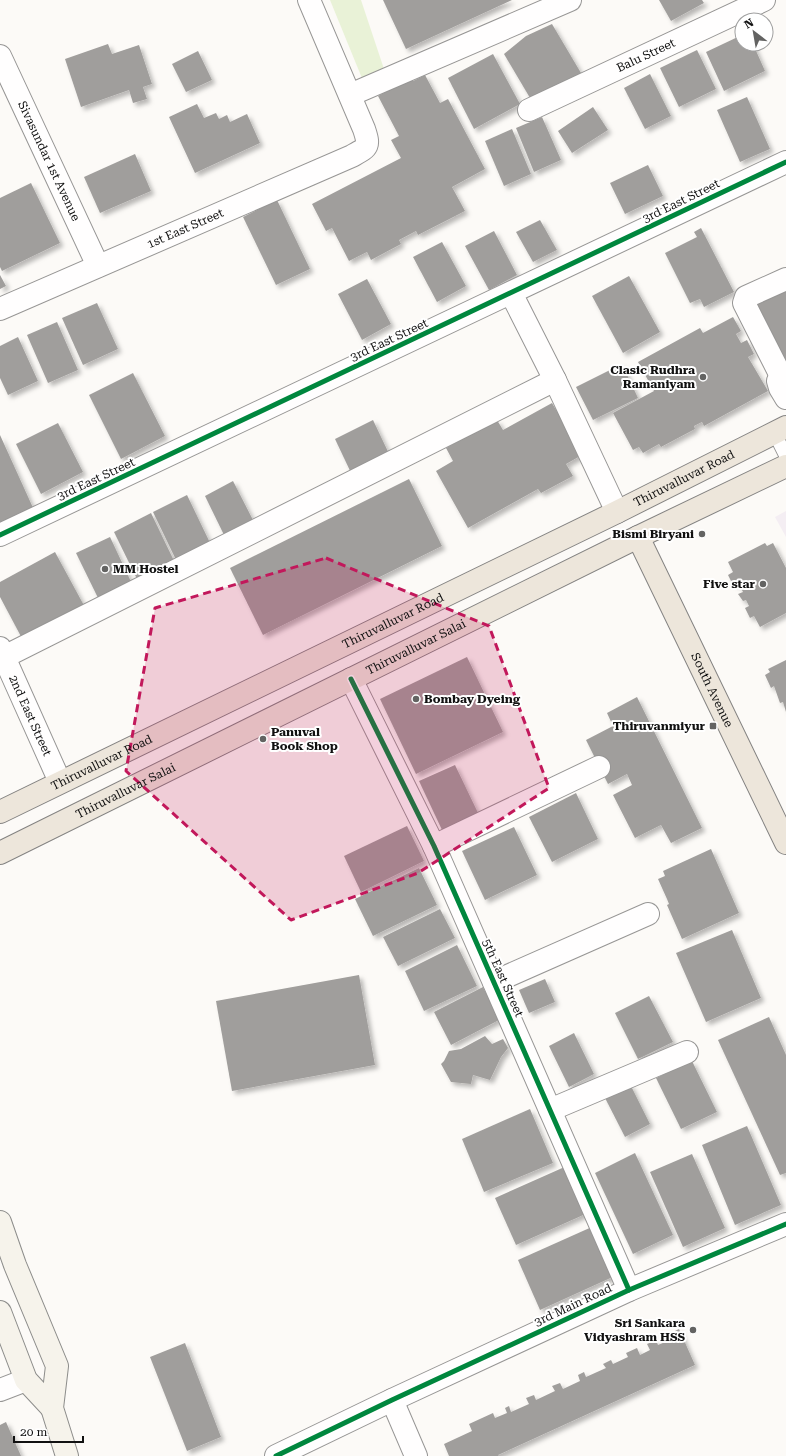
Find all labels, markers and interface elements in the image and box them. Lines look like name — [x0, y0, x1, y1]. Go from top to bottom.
north arrow — [734, 12, 774, 52]
text: N — [742, 16, 757, 32]
street label: Balu Street — [614, 35, 678, 75]
street label: Sivasundar 1st Avenue — [15, 99, 83, 224]
street label: 3rd East Street — [640, 176, 722, 226]
street label: 1st East Street — [145, 206, 226, 251]
street label: 3rd East Street — [348, 316, 431, 364]
place label: Clasic Rudhra Ramaniyam — [610, 363, 695, 391]
marker: Clasic Rudhra Ramaniyam — [698, 372, 708, 382]
street label: Thiruvalluvar Road — [631, 447, 737, 510]
street label: 3rd East Street — [55, 455, 138, 503]
place label: Bismi Biryani — [612, 527, 694, 541]
marker: Bismi Biryani — [697, 529, 707, 539]
place label: MM Hostel — [113, 562, 179, 576]
marker: MM Hostel — [100, 564, 110, 574]
place label: Five star — [703, 577, 756, 591]
marker: Five star — [758, 579, 768, 589]
street label: Thiruvalluvar Road — [340, 590, 446, 651]
street label: Thiruvalluvar Salai — [364, 616, 468, 678]
street label: South Avenue — [688, 651, 736, 730]
street label: 2nd East Street — [6, 673, 55, 759]
place label: Bombay Dyeing — [424, 692, 521, 706]
marker: Bombay Dyeing — [411, 694, 421, 704]
place label: Thiruvanmiyur — [613, 719, 706, 733]
marker: Thiruvanmiyur — [708, 721, 718, 731]
place label: Panuval Book Shop — [271, 725, 338, 753]
street label: Thiruvalluvar Road — [49, 732, 155, 793]
marker: Panuval Book Shop — [258, 734, 268, 744]
street label: Thiruvalluvar Salai — [73, 760, 178, 821]
street label: 5th East Street — [480, 937, 527, 1020]
street label: 3rd Main Road — [532, 1281, 614, 1329]
place label: Sri Sankara Vidyashram HSS — [584, 1316, 685, 1344]
marker: Sri Sankara Vidyashram HSS — [688, 1325, 698, 1335]
scale bar — [14, 1418, 83, 1444]
text: 20 m — [20, 1425, 47, 1439]

